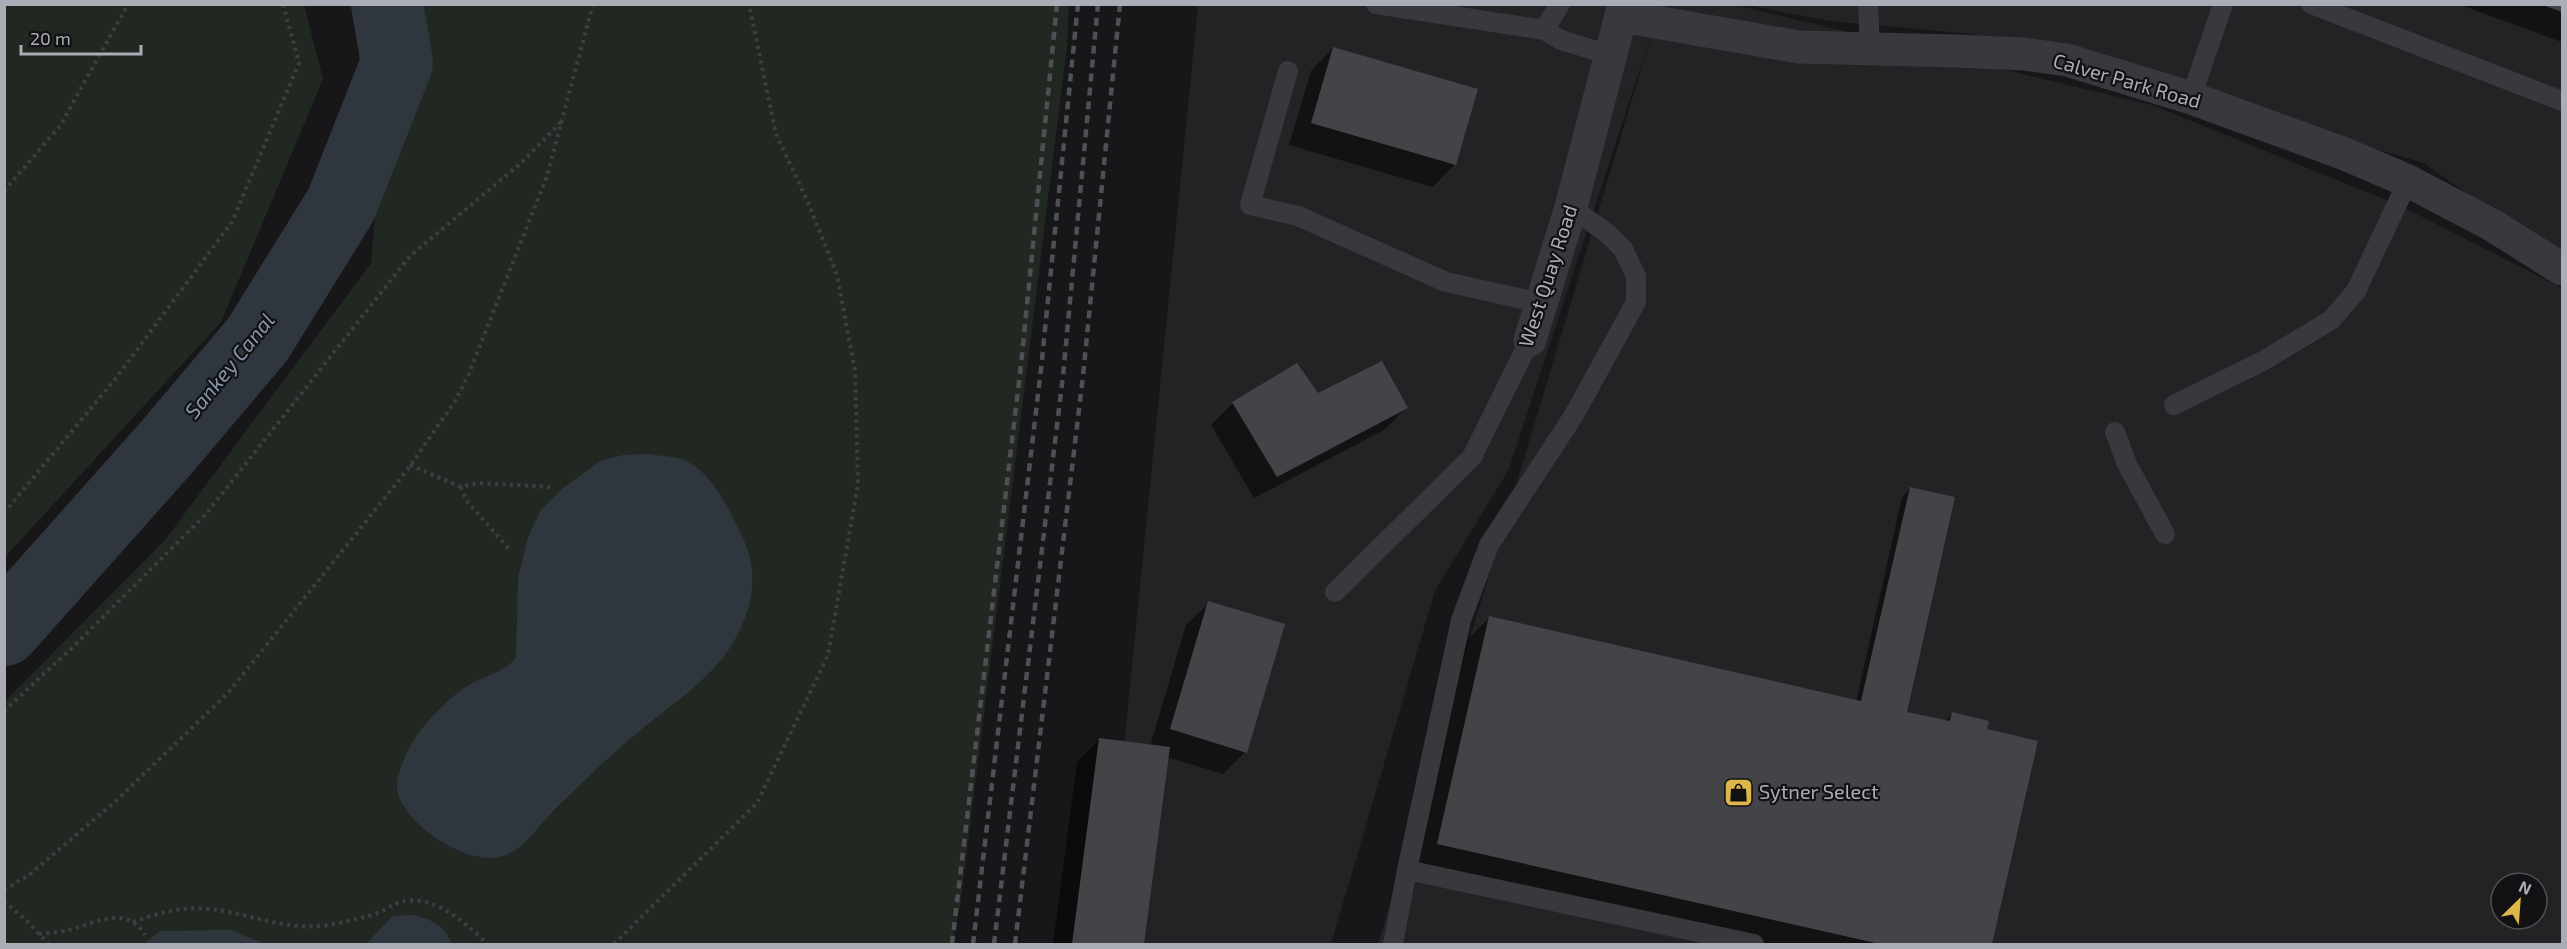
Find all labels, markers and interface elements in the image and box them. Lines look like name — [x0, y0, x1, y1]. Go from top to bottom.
scale bar — [21, 18, 141, 56]
text: 20 m — [30, 27, 71, 49]
street label: Calver Park Road — [2051, 48, 2204, 113]
street label: West Quay Road — [1513, 202, 1581, 350]
water label: Sankey Canal — [179, 307, 280, 423]
shop icon: Sytner Select — [1722, 776, 1754, 808]
place label: Sytner Select — [1759, 779, 1879, 803]
north arrow — [2489, 871, 2549, 931]
text: N — [2516, 876, 2535, 898]

